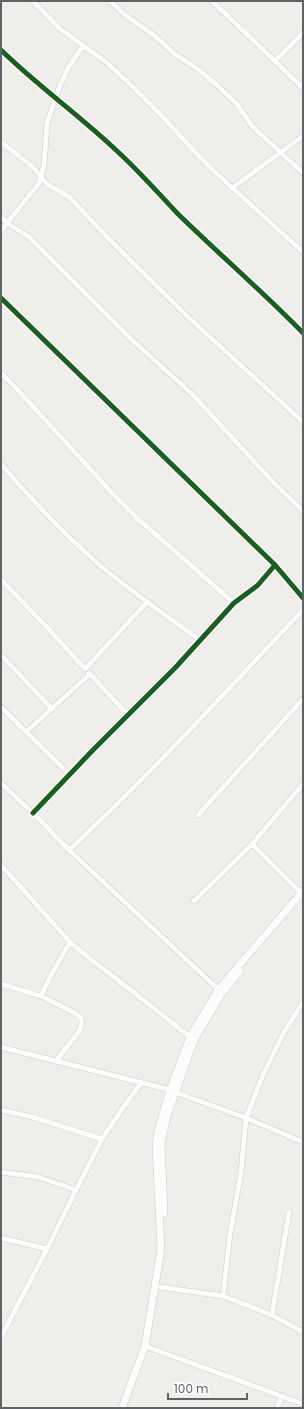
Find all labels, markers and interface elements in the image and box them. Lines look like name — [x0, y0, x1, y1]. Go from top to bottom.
scale bar — [168, 1375, 247, 1401]
text: 100 m — [174, 1380, 208, 1397]

